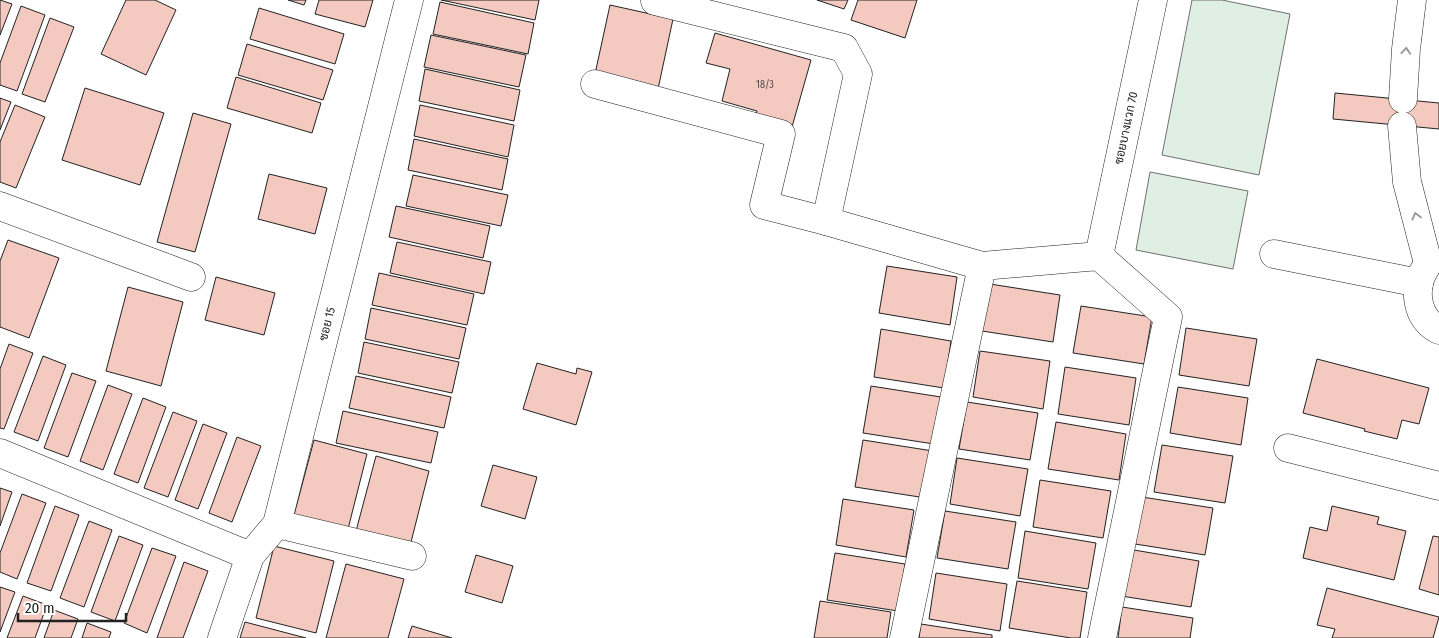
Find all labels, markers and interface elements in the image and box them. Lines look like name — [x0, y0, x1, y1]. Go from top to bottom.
one-way arrow — [1400, 46, 1411, 54]
house number: 18/3 — [756, 79, 774, 91]
street label: ซอยบางแวก 70 — [1111, 90, 1141, 166]
one-way arrow — [1411, 212, 1421, 220]
street label: ซอย 15 — [316, 305, 338, 342]
scale bar — [18, 590, 125, 622]
text: 20 m — [25, 599, 55, 617]

